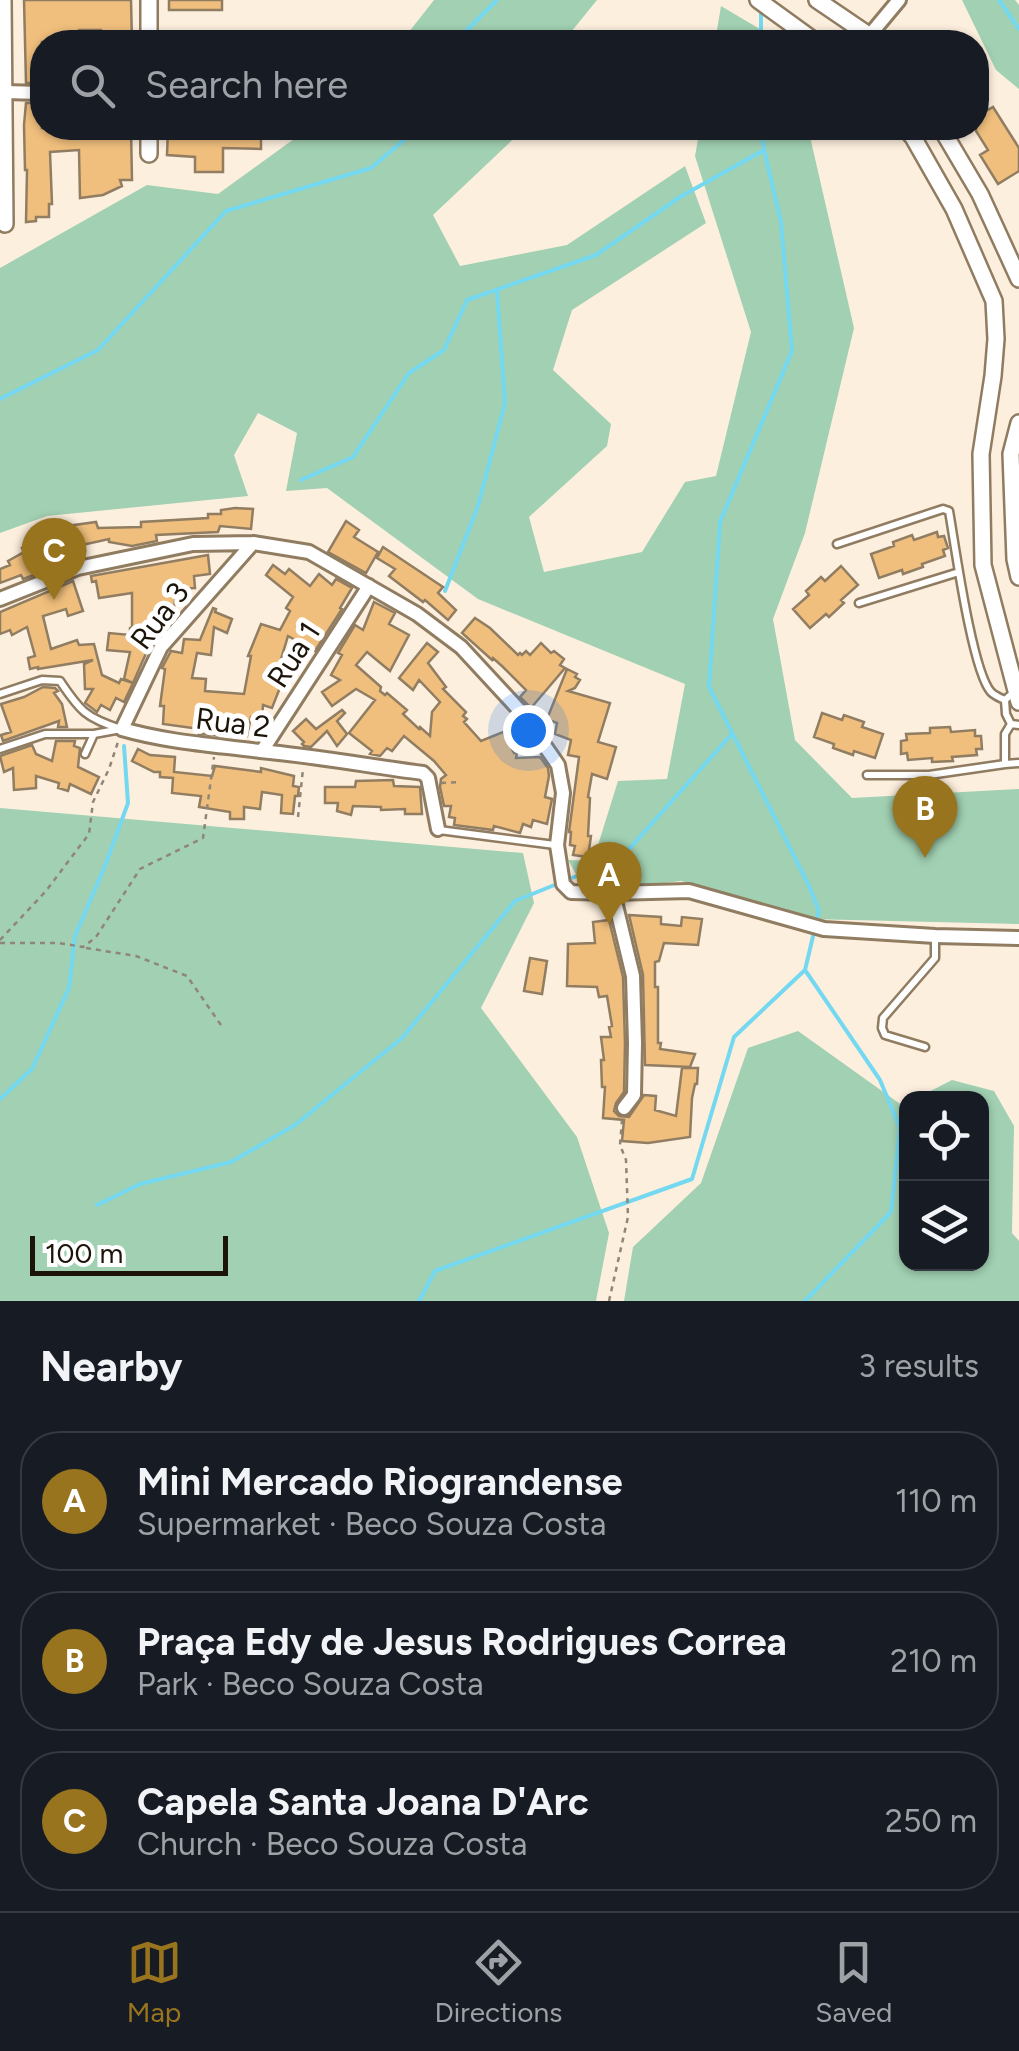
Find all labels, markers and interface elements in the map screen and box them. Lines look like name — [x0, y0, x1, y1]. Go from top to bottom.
search box — [30, 30, 989, 140]
icon: search — [65, 58, 120, 113]
text: Search here — [145, 62, 348, 108]
pin: C — [22, 518, 86, 600]
street label: Rua 3 — [122, 575, 197, 657]
street label: Rua 1 — [259, 615, 328, 694]
street label: Rua 2 — [194, 700, 273, 745]
your location — [503, 705, 554, 756]
pin: B — [892, 776, 958, 858]
pin: A — [576, 842, 642, 924]
map controls — [899, 1091, 989, 1271]
button: locate — [899, 1091, 989, 1181]
button: layers — [899, 1181, 989, 1271]
scale bar — [30, 1231, 228, 1276]
text: 100 m — [45, 1236, 123, 1270]
text: Nearby — [40, 1341, 182, 1392]
text: 3 results — [859, 1347, 979, 1385]
text: Mini Mercado Riograndense — [137, 1459, 623, 1505]
text: A — [63, 1482, 86, 1520]
text: 110 m — [895, 1482, 977, 1520]
text: Supermarket · Beco Souza Costa — [137, 1505, 606, 1543]
text: Praça Edy de Jesus Rodrigues Correa — [137, 1619, 787, 1665]
text: B — [65, 1642, 84, 1680]
text: 210 m — [890, 1642, 977, 1680]
text: Park · Beco Souza Costa — [137, 1665, 483, 1703]
text: Capela Santa Joana D'Arc — [137, 1779, 589, 1825]
text: C — [63, 1802, 86, 1840]
text: 250 m — [885, 1802, 977, 1840]
text: Church · Beco Souza Costa — [137, 1825, 527, 1863]
tab: Map — [127, 1935, 182, 2029]
tab: Directions — [435, 1935, 562, 2029]
tab: Saved — [815, 1935, 892, 2029]

